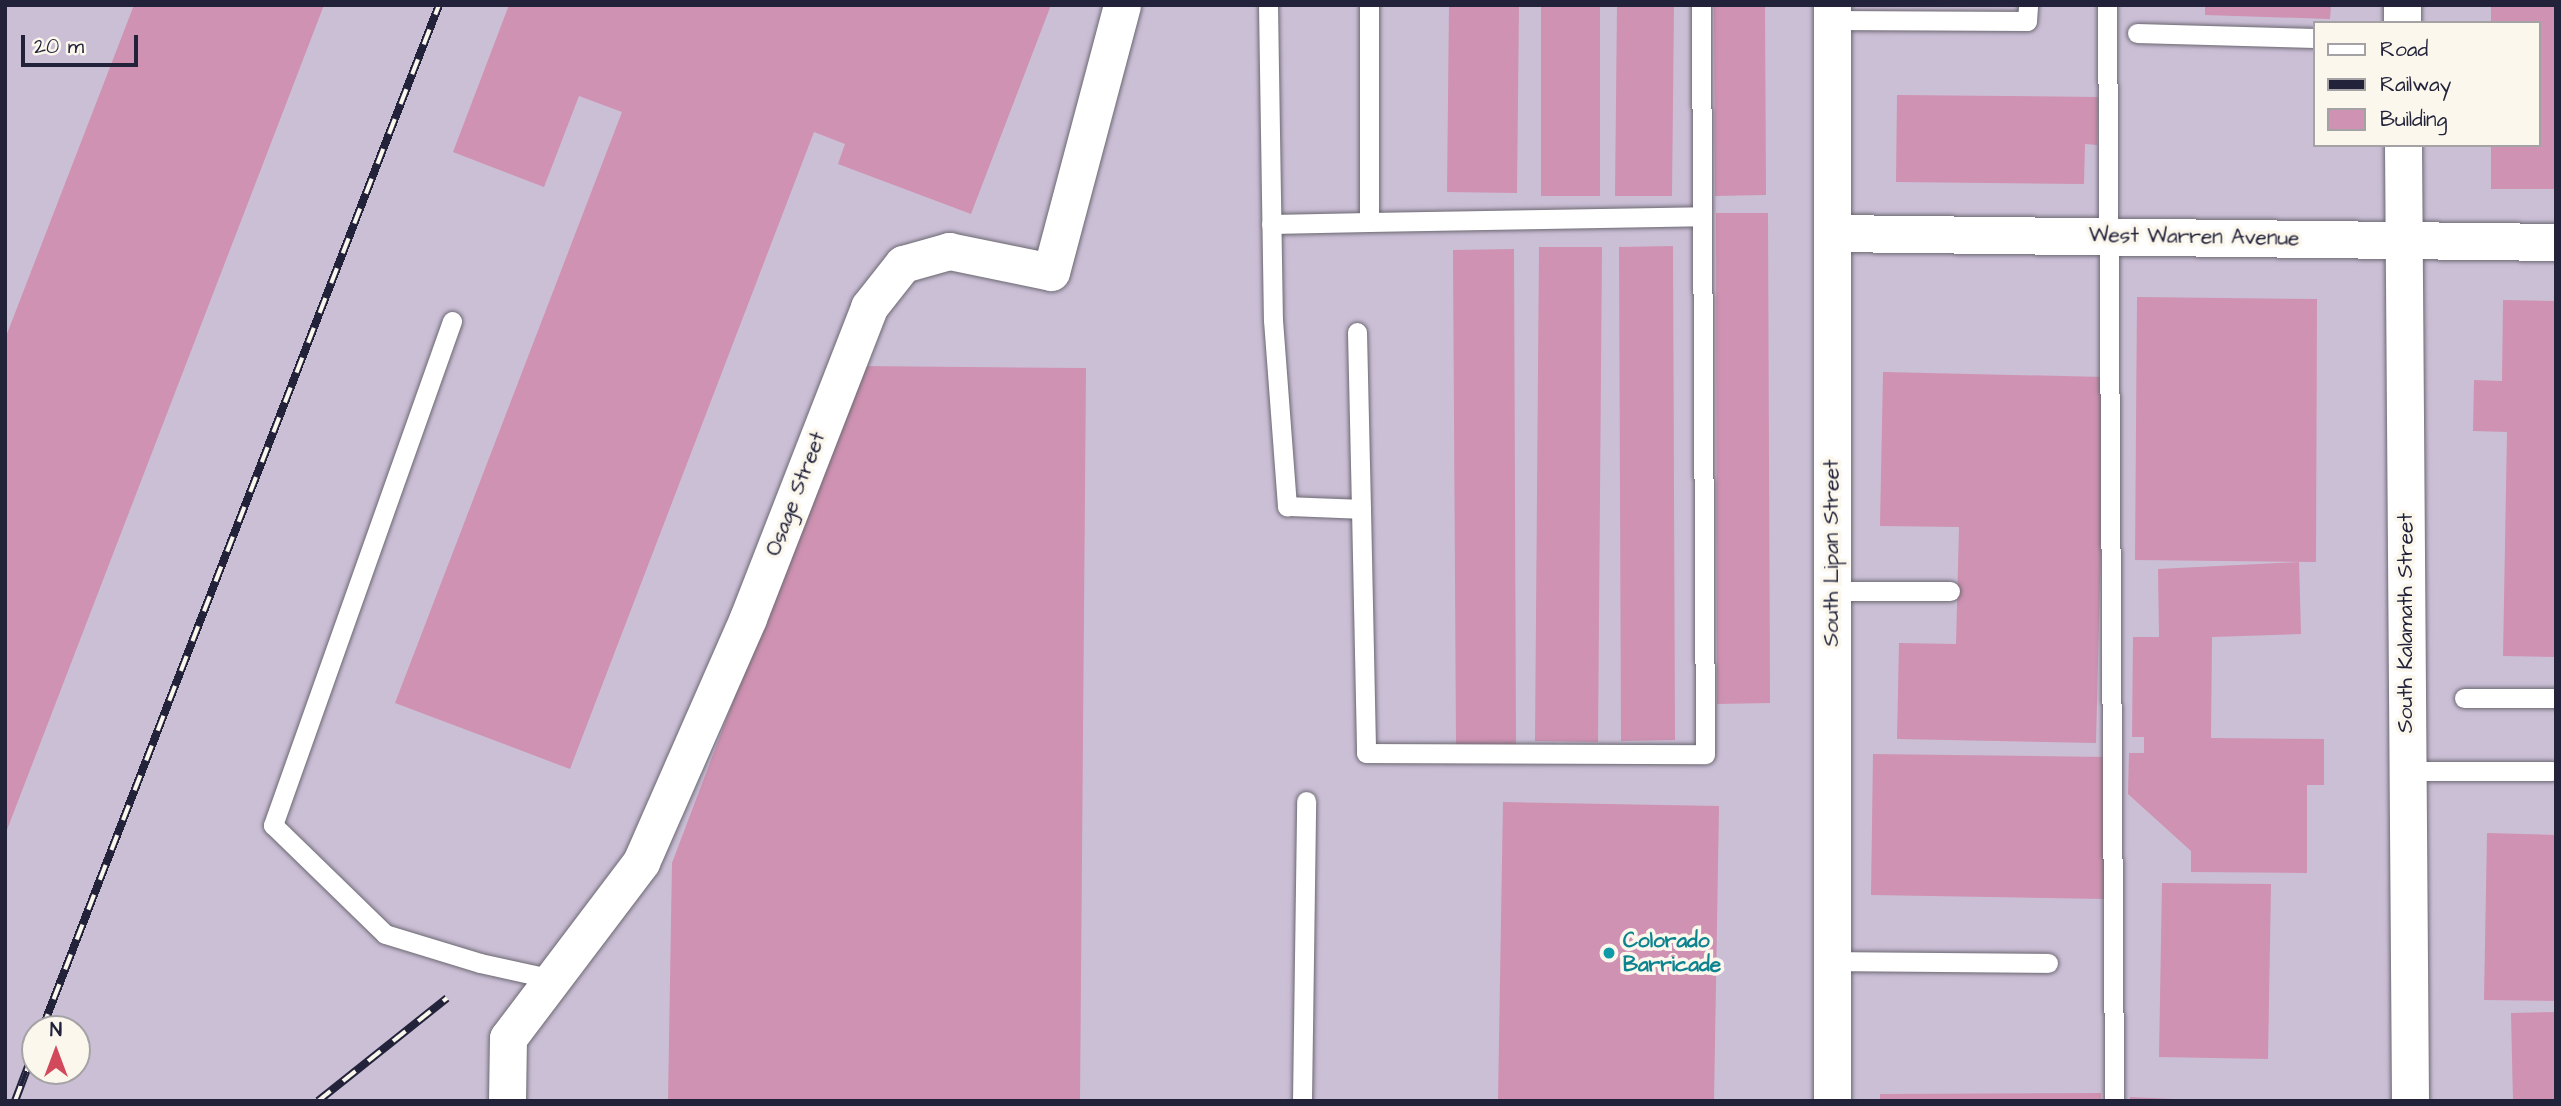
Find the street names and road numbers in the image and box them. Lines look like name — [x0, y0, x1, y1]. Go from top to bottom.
street label: West Warren Avenue — [2088, 223, 2300, 251]
street label: Osage Street — [761, 428, 831, 560]
street label: South Lipan Street — [1819, 459, 1845, 647]
street label: South Kalamath Street — [2393, 513, 2419, 733]

